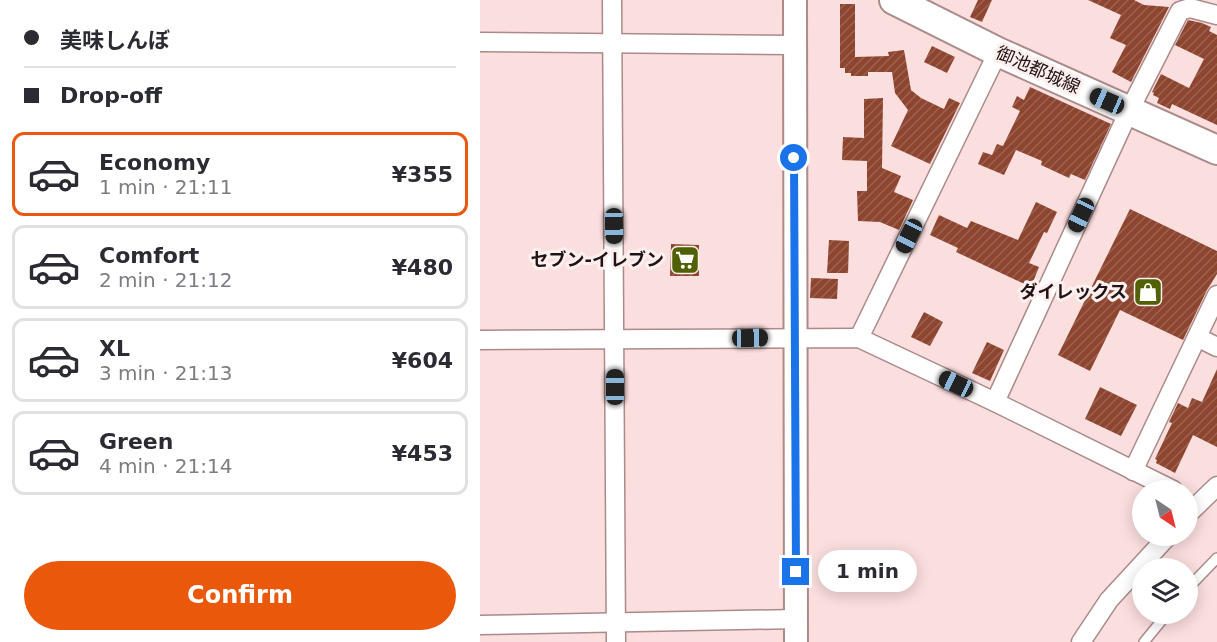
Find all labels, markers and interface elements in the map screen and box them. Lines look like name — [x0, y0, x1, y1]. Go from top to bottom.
text: 美味しんぼ — [60, 28, 170, 53]
street label: 御池都城線 — [993, 42, 1084, 97]
text: Drop-off — [60, 83, 162, 108]
car — [1087, 85, 1127, 117]
route start — [780, 144, 807, 171]
icon: car — [27, 147, 81, 201]
text: Economy — [99, 150, 210, 175]
text: ¥355 — [392, 162, 453, 187]
text: 1 min · 21:11 — [99, 175, 233, 199]
car — [1065, 195, 1097, 235]
car — [605, 208, 623, 244]
car — [893, 216, 925, 256]
icon: car — [27, 240, 81, 294]
text: Comfort — [99, 243, 199, 268]
supermarket icon: セブン-イレブン — [669, 244, 701, 276]
place label: セブン-イレブン — [531, 249, 664, 270]
text: ¥480 — [392, 255, 453, 280]
text: 2 min · 21:12 — [99, 268, 233, 292]
shop icon: ダイレックス — [1132, 276, 1164, 308]
place label: ダイレックス — [1020, 281, 1127, 302]
car — [732, 329, 768, 347]
icon: car — [27, 333, 81, 387]
text: XL — [99, 336, 130, 361]
text: ¥604 — [392, 348, 453, 373]
text: 3 min · 21:13 — [99, 361, 233, 385]
car — [936, 368, 976, 400]
car — [606, 369, 624, 405]
icon: car — [27, 426, 81, 480]
text: Green — [99, 429, 173, 454]
text: ¥453 — [392, 441, 453, 466]
text: 4 min · 21:14 — [99, 454, 233, 478]
north arrow — [1132, 480, 1198, 546]
map controls — [1132, 480, 1198, 624]
callout: 1 min — [817, 551, 916, 593]
route end — [782, 558, 809, 585]
button: layers — [1132, 558, 1198, 624]
text: 1 min — [836, 559, 899, 583]
button: Confirm — [24, 561, 456, 630]

